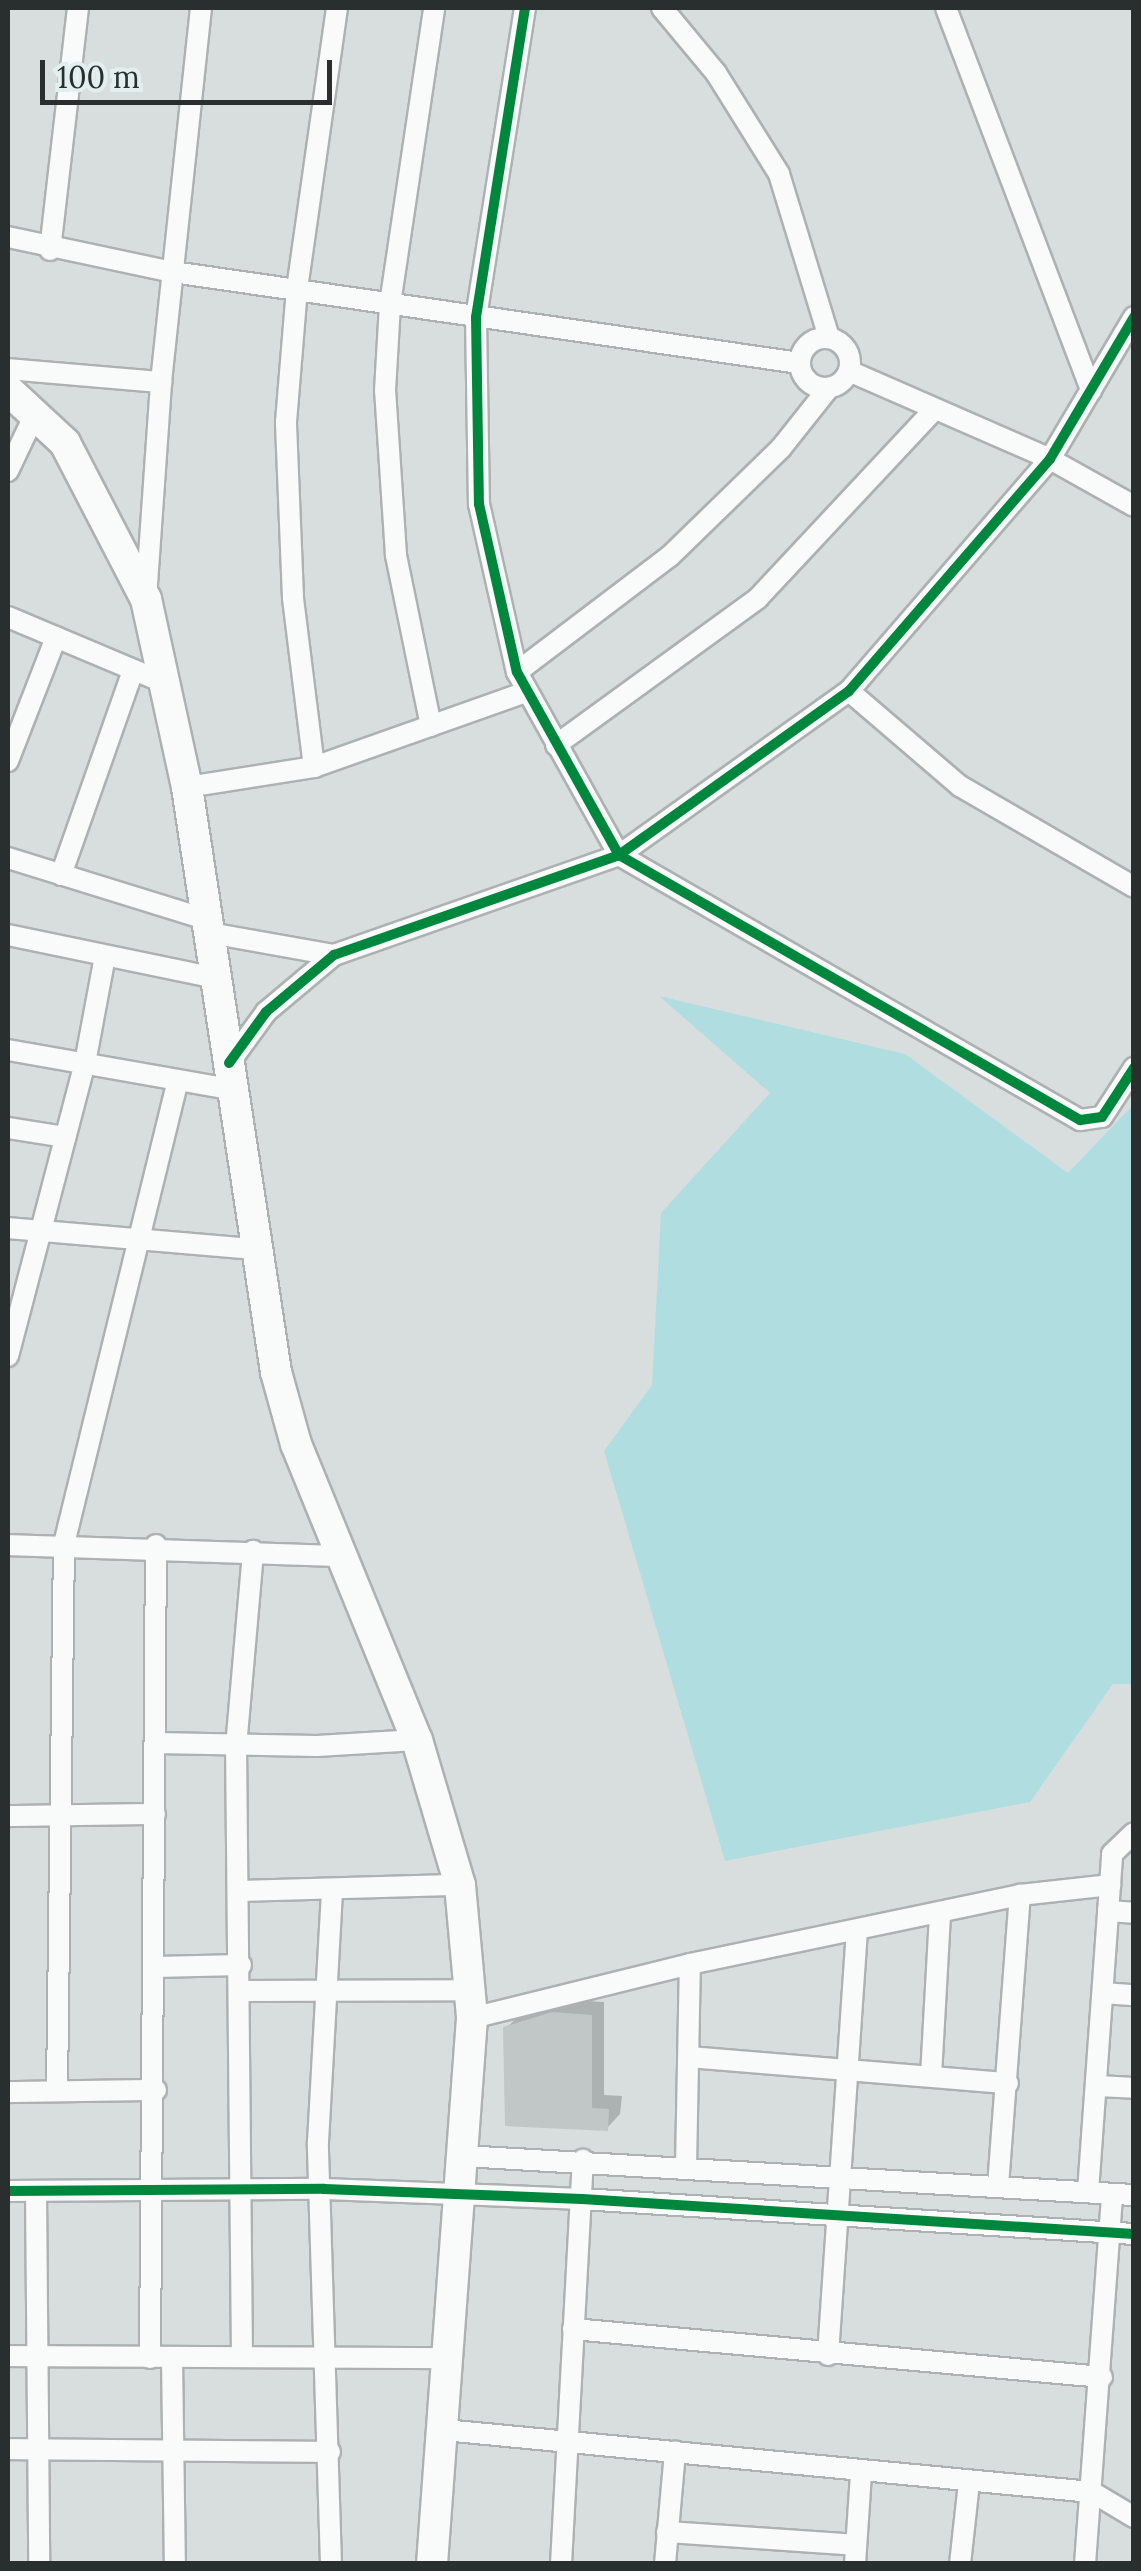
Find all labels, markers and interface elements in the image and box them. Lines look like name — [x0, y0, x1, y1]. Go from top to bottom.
scale bar — [45, 40, 338, 102]
text: 100 m — [57, 58, 140, 96]

